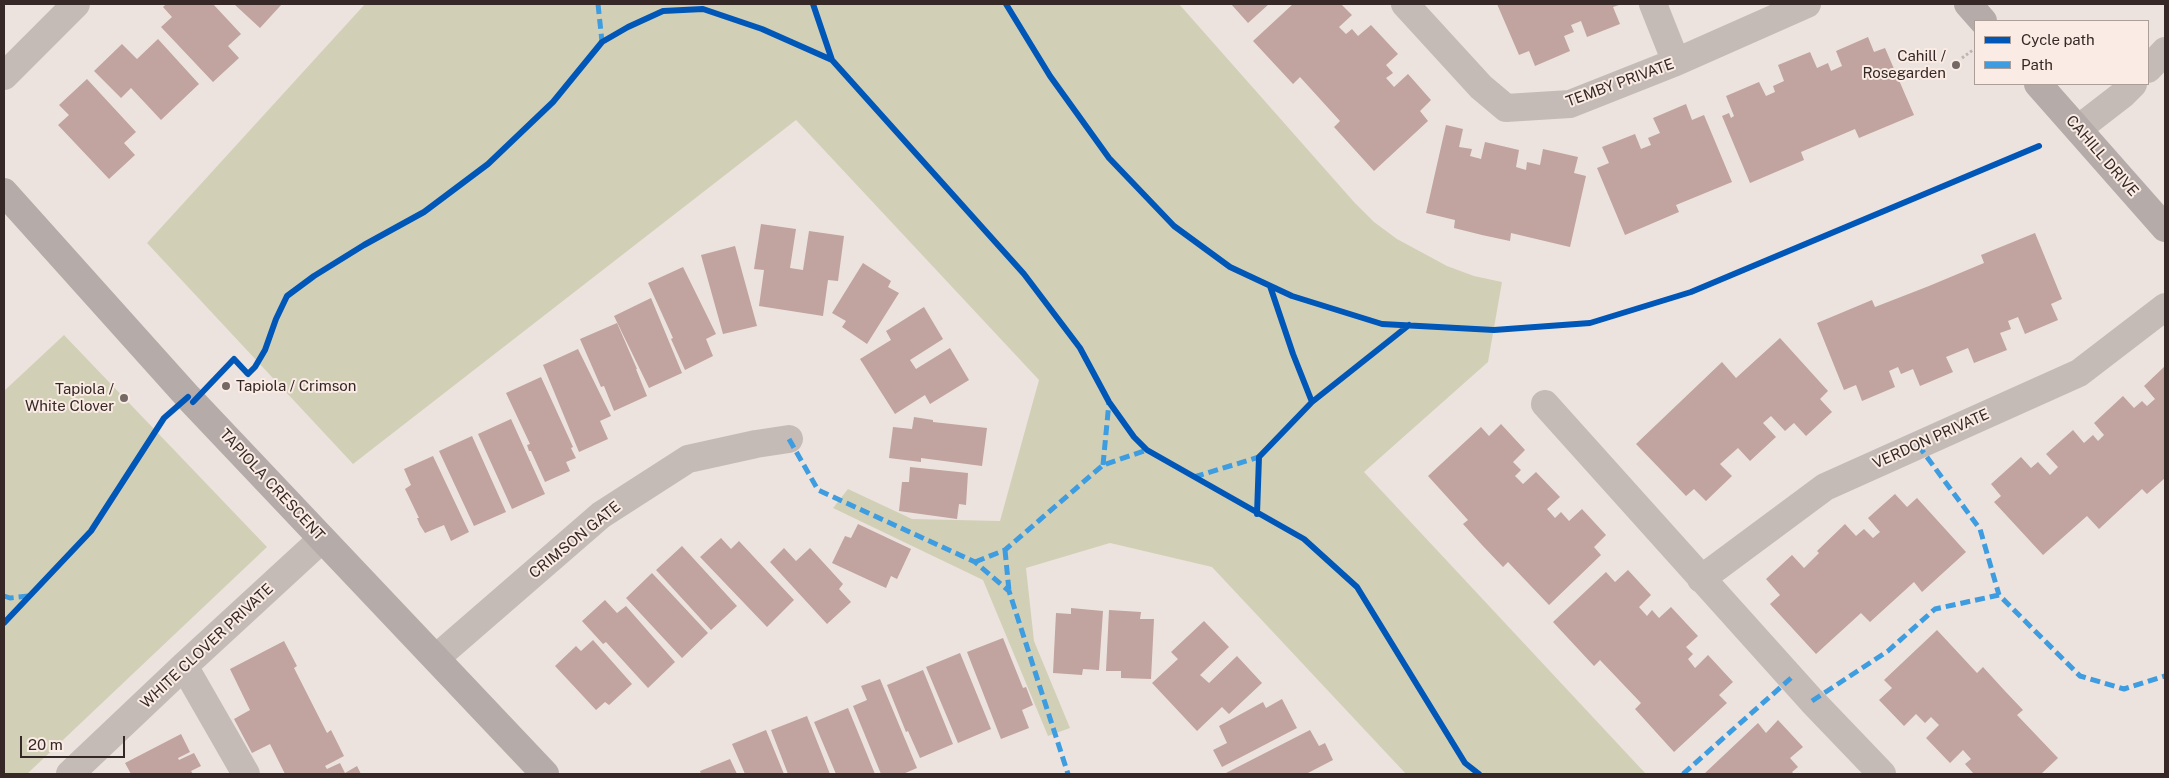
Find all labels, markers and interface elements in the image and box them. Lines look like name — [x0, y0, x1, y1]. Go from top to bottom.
legend — [1974, 20, 2149, 85]
text: Cycle path — [2021, 31, 2095, 48]
place label: Cahill / Rosegarden — [1862, 47, 1946, 82]
street label: TEMBY PRIVATE — [1564, 55, 1676, 111]
text: Path — [2021, 56, 2053, 73]
marker: Cahill / Rosegarden — [1950, 59, 1962, 71]
street label: CAHILL DRIVE — [2062, 112, 2142, 200]
place label: Tapiola / Crimson — [236, 377, 356, 395]
place label: Tapiola / White Clover — [25, 380, 114, 415]
marker: Tapiola / Crimson — [220, 380, 232, 392]
marker: Tapiola / White Clover — [118, 392, 130, 404]
street label: VERDON PRIVATE — [1870, 405, 1992, 473]
street label: TAPIOLA CRESCENT — [216, 426, 328, 544]
street label: CRIMSON GATE — [526, 498, 624, 582]
street label: WHITE CLOVER PRIVATE — [137, 580, 277, 712]
scale bar — [22, 726, 128, 758]
text: 20 m — [28, 736, 63, 753]

